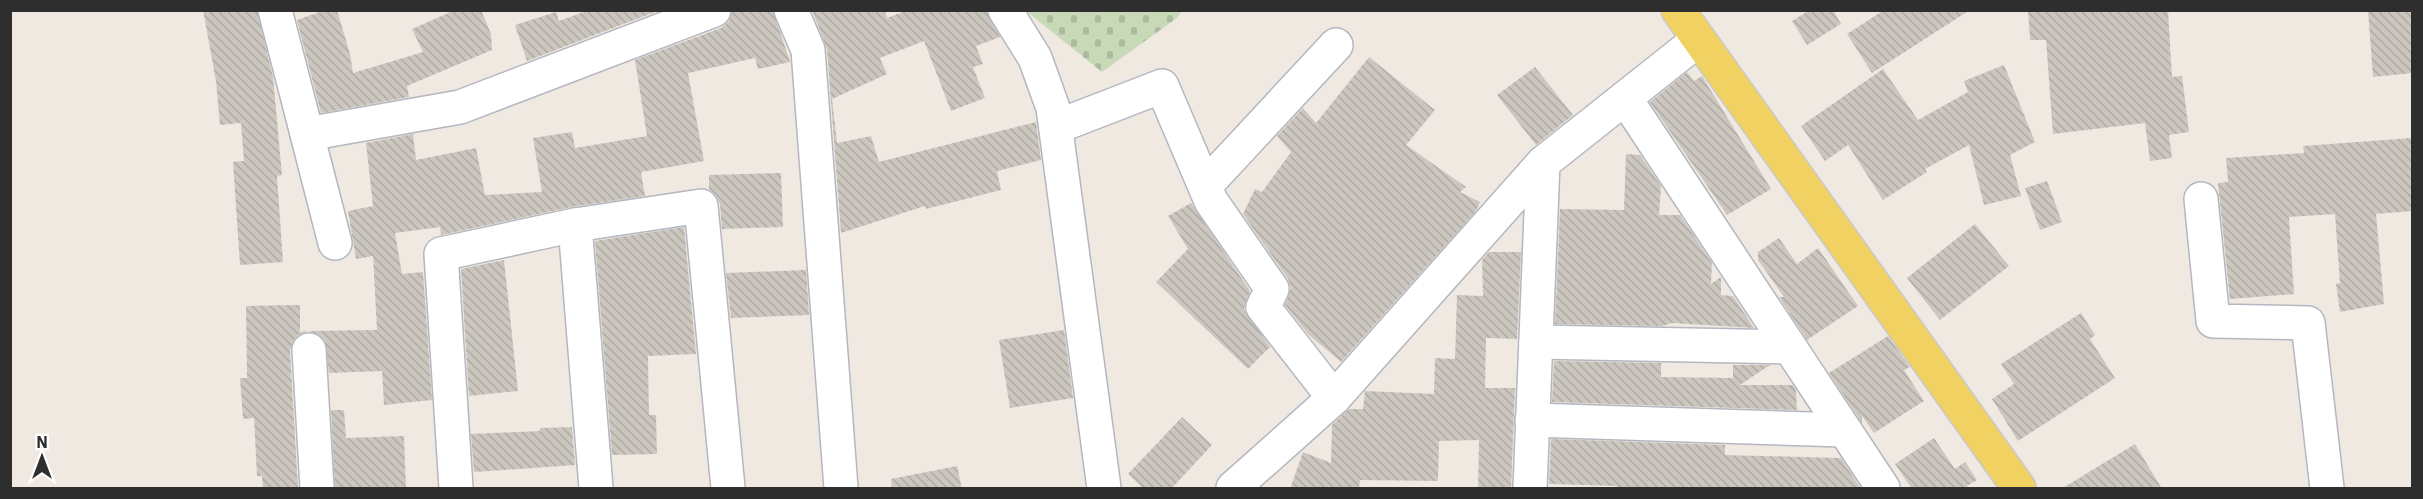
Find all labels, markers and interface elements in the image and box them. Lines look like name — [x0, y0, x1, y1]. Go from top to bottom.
north arrow — [12, 427, 72, 487]
text: N — [36, 432, 48, 452]

